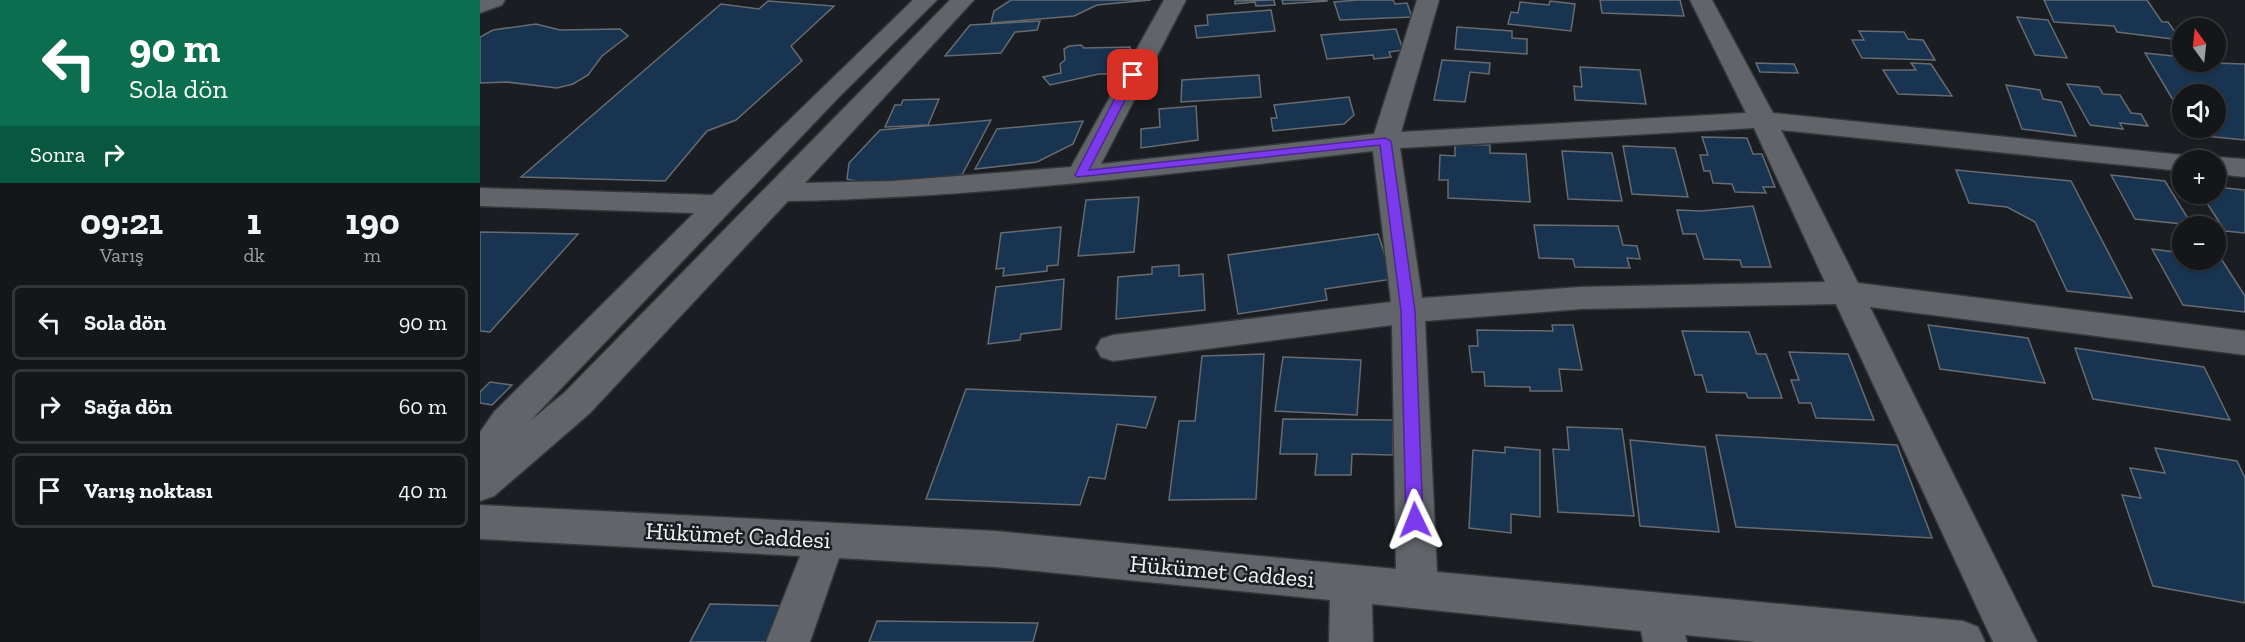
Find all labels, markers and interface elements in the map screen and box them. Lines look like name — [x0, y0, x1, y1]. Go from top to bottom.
north arrow — [2172, 18, 2226, 72]
map controls — [2172, 18, 2226, 270]
text: 90 m — [129, 22, 220, 73]
icon: left — [30, 24, 108, 102]
pin — [1107, 49, 1158, 100]
icon: arrive — [1116, 58, 1149, 91]
text: Sola dön — [129, 73, 228, 105]
button: sound — [2172, 84, 2226, 138]
icon: right — [97, 138, 130, 171]
text: Sonra — [30, 141, 85, 168]
button: + — [2172, 150, 2226, 204]
text: 09:21 — [80, 200, 163, 243]
text: 1 — [247, 200, 261, 243]
text: 190 — [345, 200, 400, 243]
button: − — [2172, 216, 2226, 270]
text: Varış — [100, 243, 144, 267]
text: dk — [243, 243, 265, 267]
text: m — [364, 243, 381, 267]
icon: left — [33, 306, 66, 339]
text: Sola dön — [84, 309, 166, 336]
text: 90 m — [399, 309, 447, 336]
icon: right — [33, 390, 66, 423]
text: Sağa dön — [84, 393, 172, 420]
text: 60 m — [399, 393, 447, 420]
icon: arrive — [33, 474, 66, 507]
text: Varış noktası — [84, 477, 213, 504]
text: 40 m — [398, 477, 447, 504]
position arrow — [1383, 488, 1447, 552]
street label: Hükümet Caddesi — [645, 516, 832, 554]
street label: Hükümet Caddesi — [1128, 548, 1316, 594]

